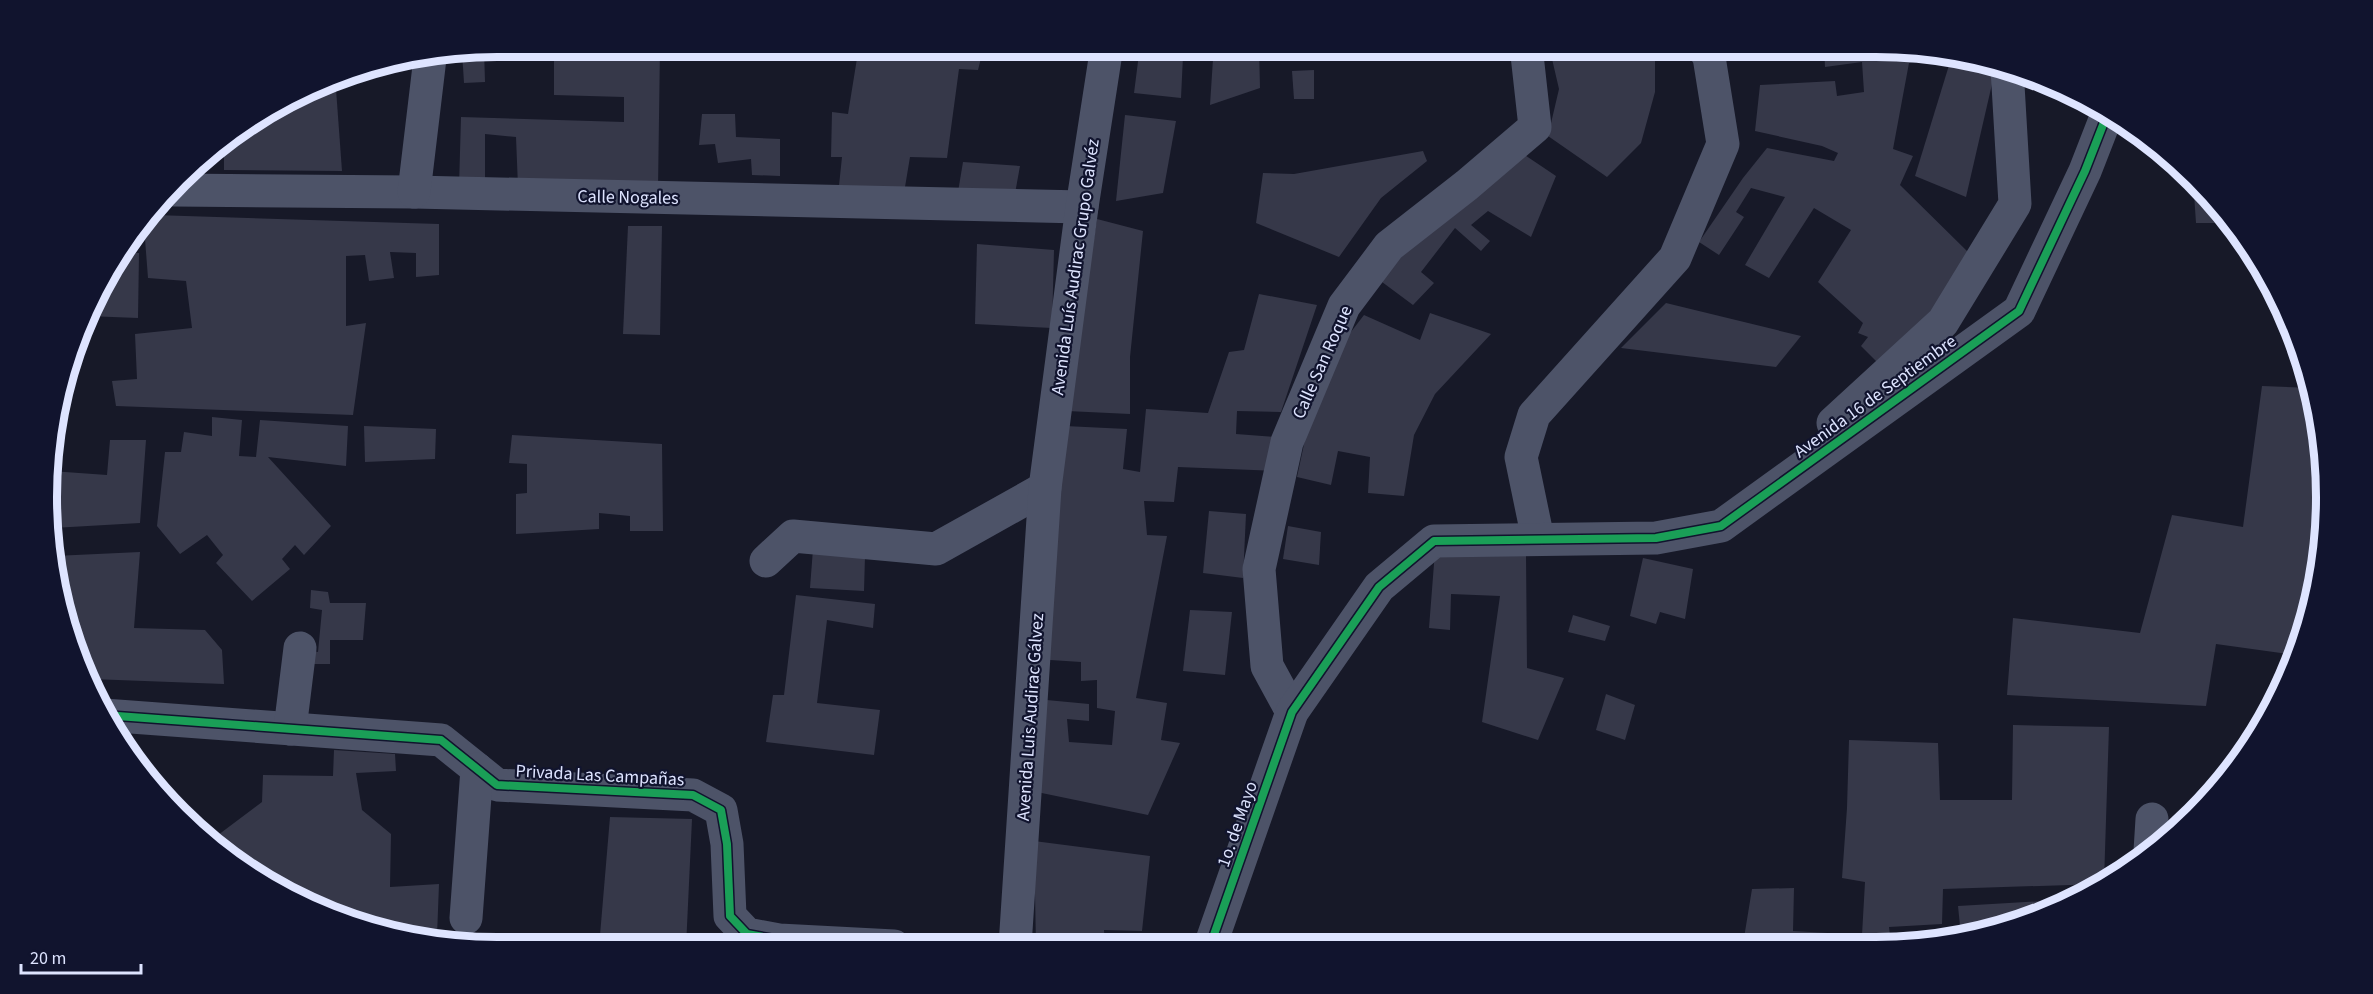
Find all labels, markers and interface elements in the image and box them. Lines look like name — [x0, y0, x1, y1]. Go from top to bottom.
street label: Avenida Luís Audirac Grupo Galvéz — [1045, 137, 1106, 397]
street label: Calle Nogales — [577, 184, 679, 211]
street label: Calle San Roque — [1286, 301, 1359, 423]
street label: Avenida 16 de Septiembre — [1789, 329, 1962, 464]
street label: Avenida Luis Audirac Gálvez — [1011, 612, 1050, 822]
street label: Privada Las Campañas — [515, 759, 685, 792]
street label: 1o. de Mayo — [1211, 778, 1264, 870]
scale bar — [21, 937, 141, 975]
text: 20 m — [30, 946, 66, 971]

